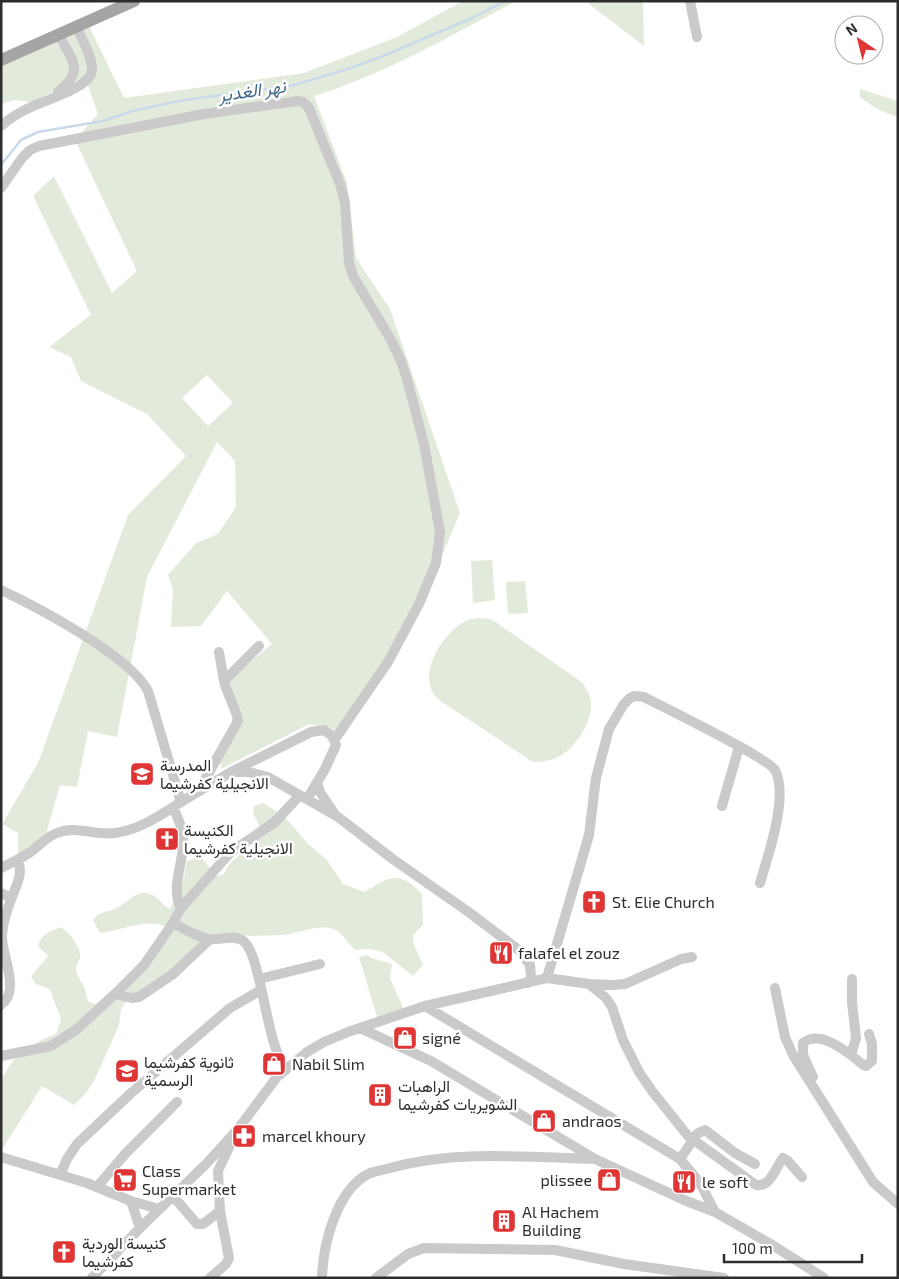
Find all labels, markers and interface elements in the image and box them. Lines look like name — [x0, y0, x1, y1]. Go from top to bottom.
north arrow — [834, 15, 884, 65]
text: N — [842, 19, 860, 39]
water label: نهر الغدير — [216, 74, 288, 107]
place label: المدرسة الانجيلية كفرشيما — [160, 755, 269, 794]
school or university icon: المدرسة الانجيلية كفرشيما — [129, 761, 155, 787]
place label: الكنيسة الانجيلية كفرشيما — [184, 820, 293, 859]
church icon: الكنيسة الانجيلية كفرشيما — [154, 826, 180, 852]
church icon: St. Elie Church — [581, 889, 607, 915]
place label: St. Elie Church — [612, 892, 715, 911]
restaurant icon: falafel el zouz — [488, 940, 514, 966]
place label: falafel el zouz — [518, 943, 620, 962]
shop icon: signé — [392, 1025, 418, 1051]
place label: signé — [422, 1028, 461, 1047]
shop icon: Nabil Slim — [261, 1051, 287, 1077]
place label: ثانوية كفرشيما الرسمية — [144, 1052, 234, 1091]
place label: Nabil Slim — [292, 1054, 365, 1073]
school or university icon: ثانوية كفرشيما الرسمية — [114, 1058, 140, 1084]
place label: الراهبات الشويريات كفرشيما — [398, 1076, 517, 1115]
building icon: الراهبات الشويريات كفرشيما — [367, 1082, 393, 1108]
shop icon: andraos — [531, 1108, 557, 1134]
place label: andraos — [562, 1111, 622, 1130]
pharmacy icon: marcel khoury — [231, 1123, 257, 1149]
place label: marcel khoury — [262, 1126, 366, 1145]
place label: Class Supermarket — [142, 1161, 236, 1198]
supermarket icon: Class Supermarket — [112, 1167, 138, 1193]
shop icon: plissee — [596, 1167, 622, 1193]
restaurant icon: le soft — [671, 1169, 697, 1195]
place label: plissee — [541, 1170, 592, 1189]
place label: le soft — [702, 1172, 748, 1191]
place label: Al Hachem Building — [522, 1202, 599, 1239]
building icon: Al Hachem Building — [491, 1208, 517, 1234]
scale bar — [724, 1232, 862, 1264]
place label: كنيسة الوردية كفرشيما — [82, 1233, 166, 1272]
church icon: كنيسة الوردية كفرشيما — [51, 1239, 77, 1265]
text: 100 m — [732, 1239, 773, 1257]

